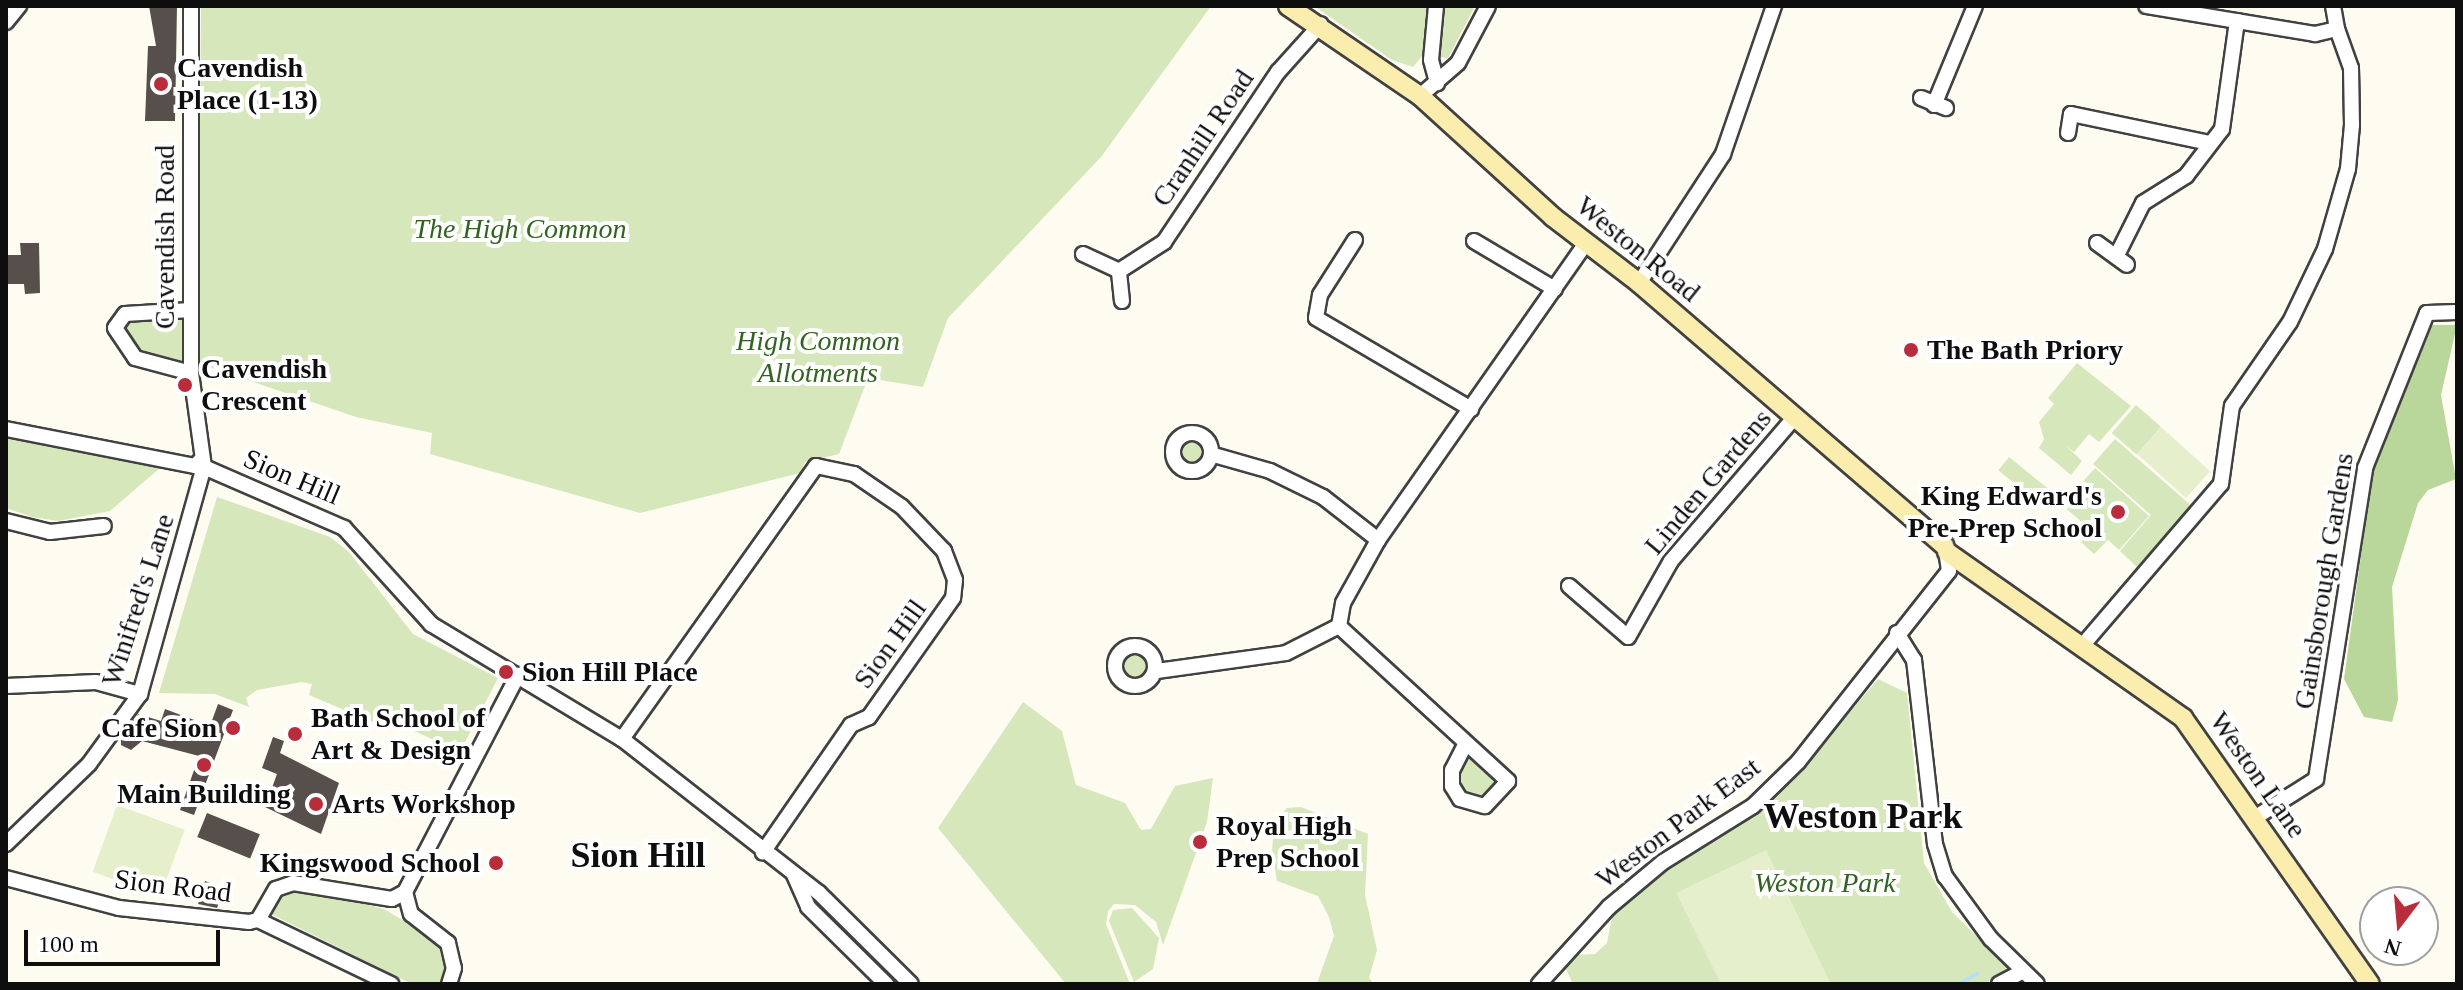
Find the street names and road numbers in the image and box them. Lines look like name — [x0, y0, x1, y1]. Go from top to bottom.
street label: Cranhill Road — [1145, 63, 1261, 213]
street label: Cavendish Road — [148, 145, 182, 329]
street label: Weston Road — [1569, 189, 1707, 309]
street label: Linden Gardens — [1637, 402, 1779, 562]
street label: Sion Hill — [239, 442, 345, 512]
street label: Gainsborough Gardens — [2287, 450, 2361, 712]
street label: Winifred's Lane — [94, 510, 182, 690]
street label: Sion Hill — [846, 593, 934, 695]
street label: Weston Lane — [2202, 705, 2314, 845]
street label: Weston Park East — [1589, 750, 1767, 896]
street label: Sion Road — [113, 862, 233, 910]

